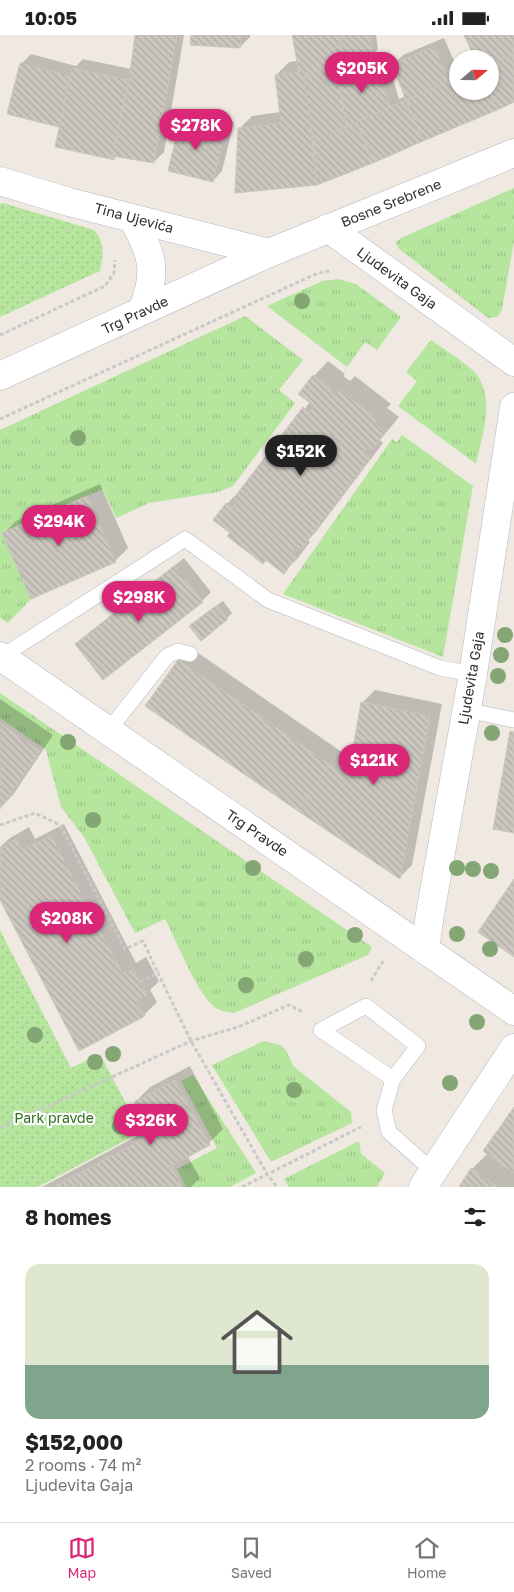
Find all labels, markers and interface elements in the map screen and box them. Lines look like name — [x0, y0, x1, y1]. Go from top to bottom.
text: 10:05 — [25, 6, 77, 29]
north arrow — [449, 50, 499, 100]
map controls — [449, 50, 499, 100]
pin: $205K — [327, 52, 397, 94]
text: $205K — [336, 58, 388, 78]
pin: $278K — [161, 109, 231, 151]
text: $278K — [170, 115, 222, 135]
street label: Bosne Srebrene — [338, 175, 443, 230]
street label: Tina Ujevića — [93, 199, 176, 236]
street label: Ljudevita Gaja — [354, 243, 441, 312]
street label: Trg Pravde — [99, 292, 171, 337]
pin: $152K — [266, 435, 336, 477]
text: $152K — [276, 441, 326, 461]
pin: $294K — [24, 505, 94, 547]
text: $294K — [33, 511, 85, 531]
pin: $298K — [104, 581, 174, 623]
text: $298K — [113, 587, 165, 607]
street label: Ljudevita Gaja — [454, 630, 487, 726]
pin: $121K — [339, 743, 409, 786]
text: $121K — [350, 750, 398, 770]
street label: Trg Pravde — [223, 806, 292, 860]
pin: $208K — [32, 901, 102, 944]
text: $208K — [41, 908, 93, 928]
pin: $326K — [116, 1103, 186, 1146]
park label: Park pravde — [14, 1109, 94, 1126]
text: $326K — [125, 1110, 177, 1130]
icon: filters — [461, 1203, 489, 1231]
text: 8 homes — [25, 1204, 112, 1230]
icon: home — [212, 1297, 302, 1387]
text: $152,000 — [25, 1429, 123, 1455]
text: 2 rooms · 74 m² — [25, 1455, 141, 1475]
text: Ljudevita Gaja — [25, 1475, 133, 1495]
tab: Map — [67, 1534, 96, 1581]
tab: Saved — [231, 1534, 272, 1581]
tab: Home — [407, 1534, 446, 1581]

